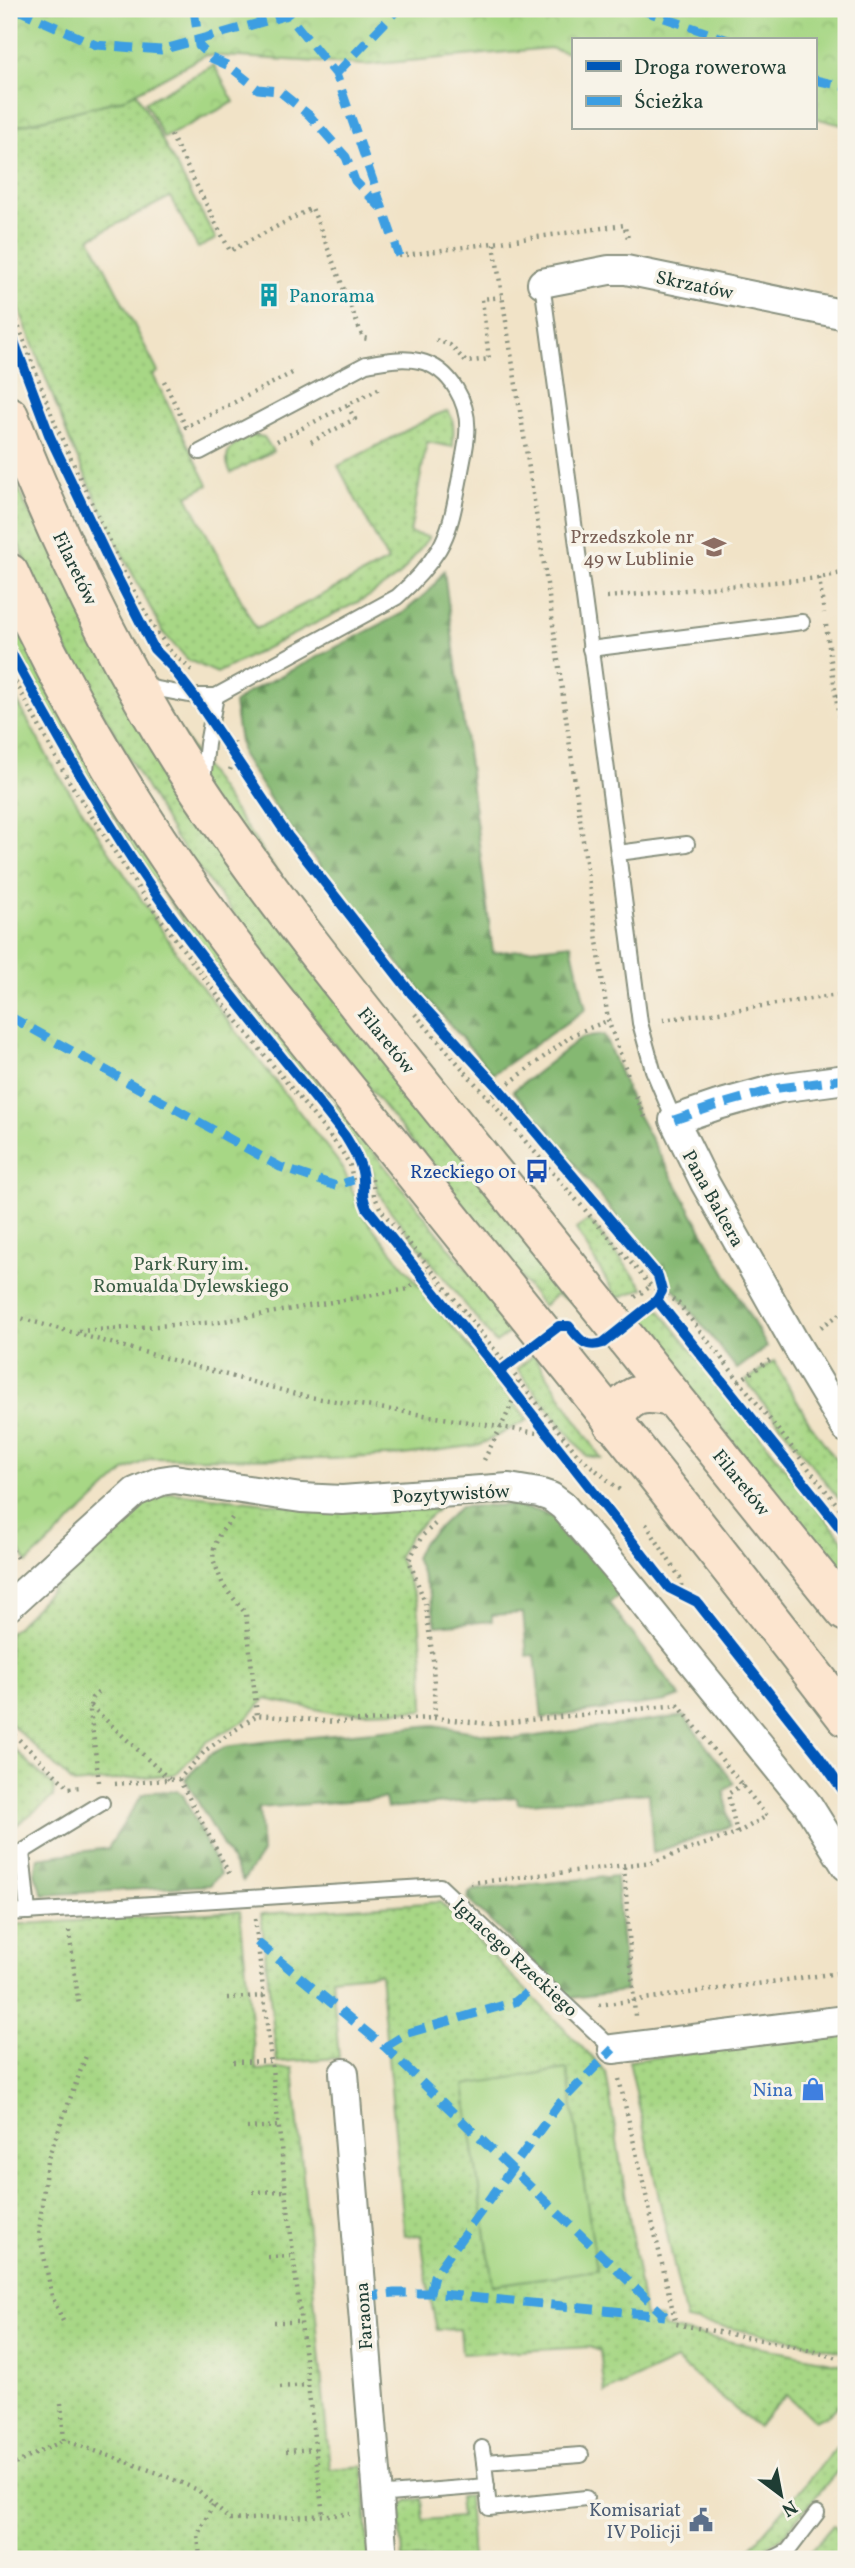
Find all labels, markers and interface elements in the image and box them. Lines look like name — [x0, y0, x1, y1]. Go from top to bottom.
legend — [572, 38, 816, 130]
text: Droga rowerowa — [634, 54, 787, 83]
text: Ścieżka — [634, 88, 704, 117]
street label: Skrzatów — [653, 265, 736, 307]
building icon: Panorama — [255, 281, 283, 309]
place label: Panorama — [289, 284, 375, 310]
place label: Przedszkole nr 49 w Lublinie — [570, 525, 694, 573]
street label: Filaretów — [45, 528, 103, 610]
school or university icon: Przedszkole nr 49 w Lublinie — [700, 533, 728, 561]
street label: Filaretów — [350, 1002, 421, 1080]
street label: Pana Balcera — [675, 1146, 750, 1252]
bus stop icon: Rzeckiego 01 — [523, 1157, 551, 1185]
place label: Rzeckiego 01 — [410, 1160, 517, 1186]
park label: Park Rury im. Romualda Dylewskiego — [93, 1252, 289, 1300]
street label: Filaretów — [705, 1444, 776, 1522]
street label: Pozytywistów — [392, 1479, 511, 1511]
street label: Ignacego Rzeckiego — [446, 1893, 583, 2023]
shop icon: Nina — [799, 2075, 827, 2103]
place label: Nina — [752, 2078, 793, 2104]
street label: Faraona — [350, 2281, 380, 2350]
north arrow — [746, 2460, 816, 2530]
text: N — [776, 2493, 802, 2523]
place label: Komisariat IV Policji — [589, 2498, 681, 2546]
public building icon: Komisariat IV Policji — [687, 2506, 715, 2534]

